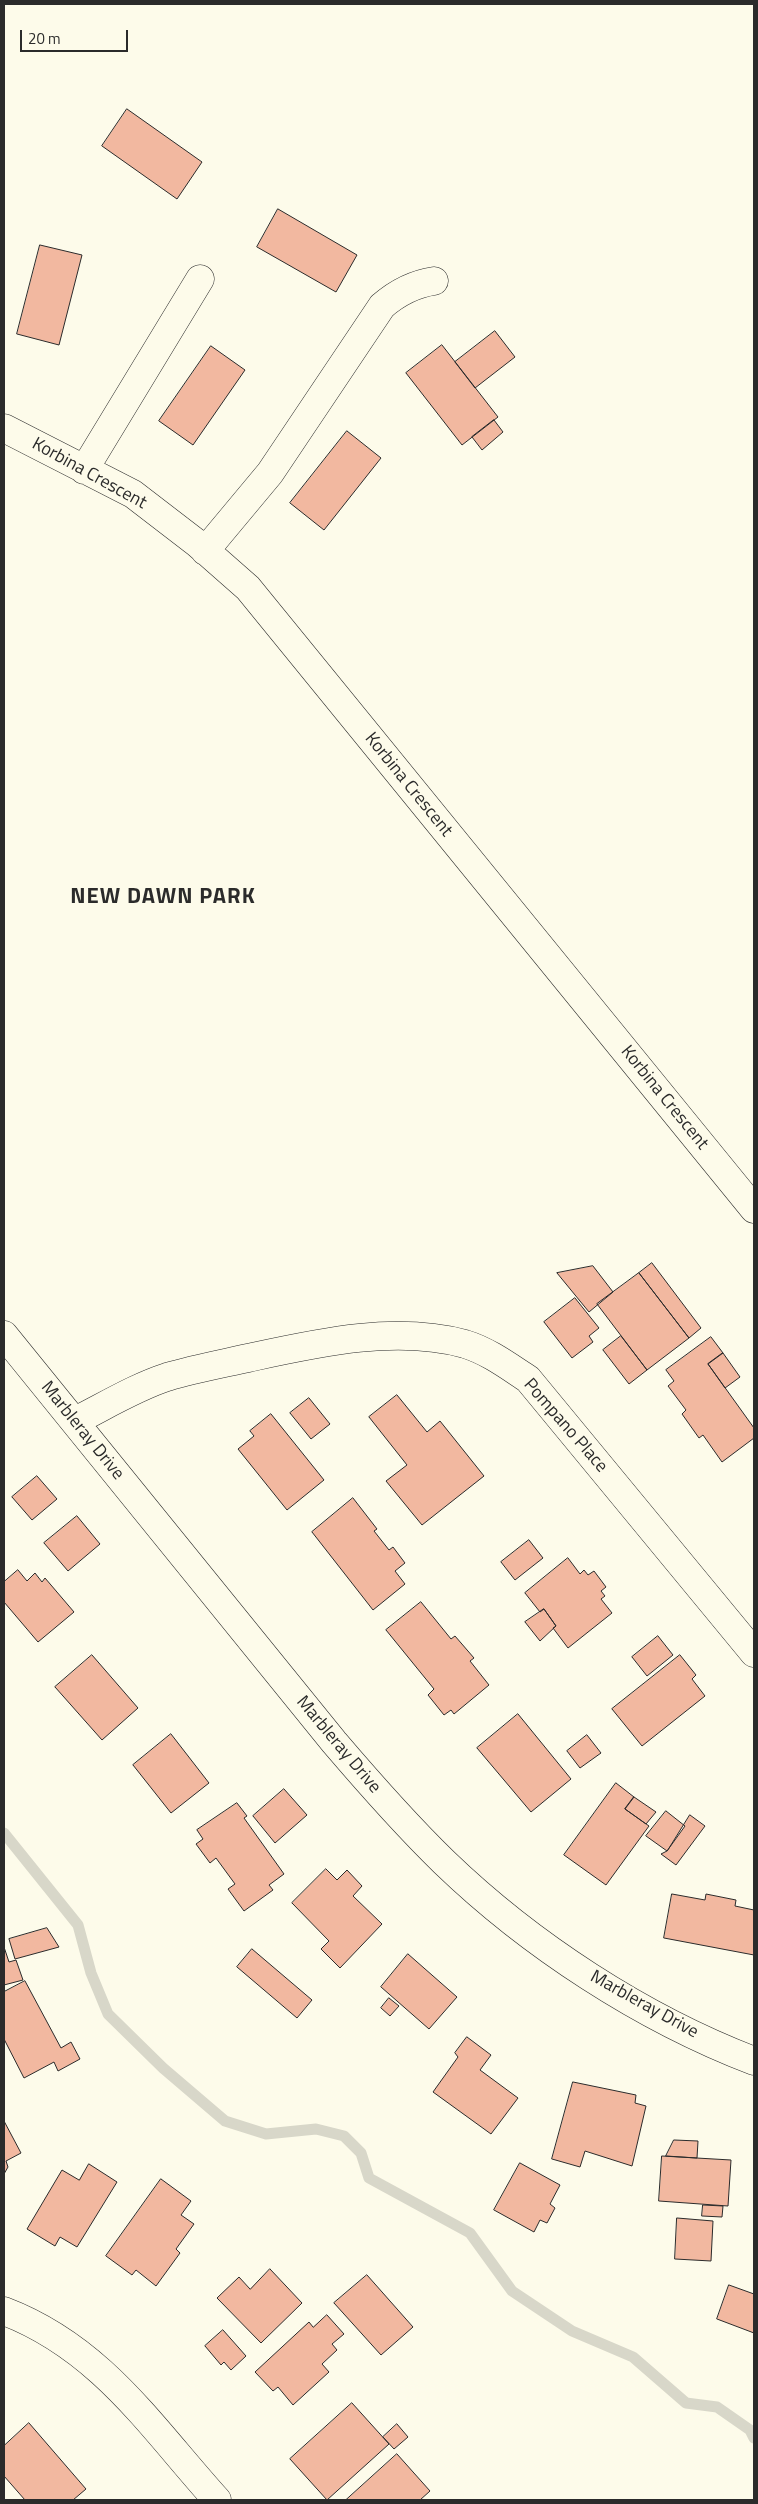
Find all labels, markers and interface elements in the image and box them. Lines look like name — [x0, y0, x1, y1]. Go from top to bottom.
scale bar — [22, 20, 130, 52]
text: 20 m — [28, 27, 61, 50]
street label: Korbina Crescent — [28, 434, 150, 514]
street label: Korbina Crescent — [359, 729, 457, 841]
district label: NEW DAWN PARK — [69, 885, 257, 911]
street label: Korbina Crescent — [615, 1042, 713, 1154]
street label: Pompano Place — [518, 1375, 612, 1477]
street label: Marbleray Drive — [36, 1377, 128, 1485]
street label: Marbleray Drive — [291, 1692, 385, 1798]
street label: Marbleray Drive — [586, 1966, 702, 2044]

